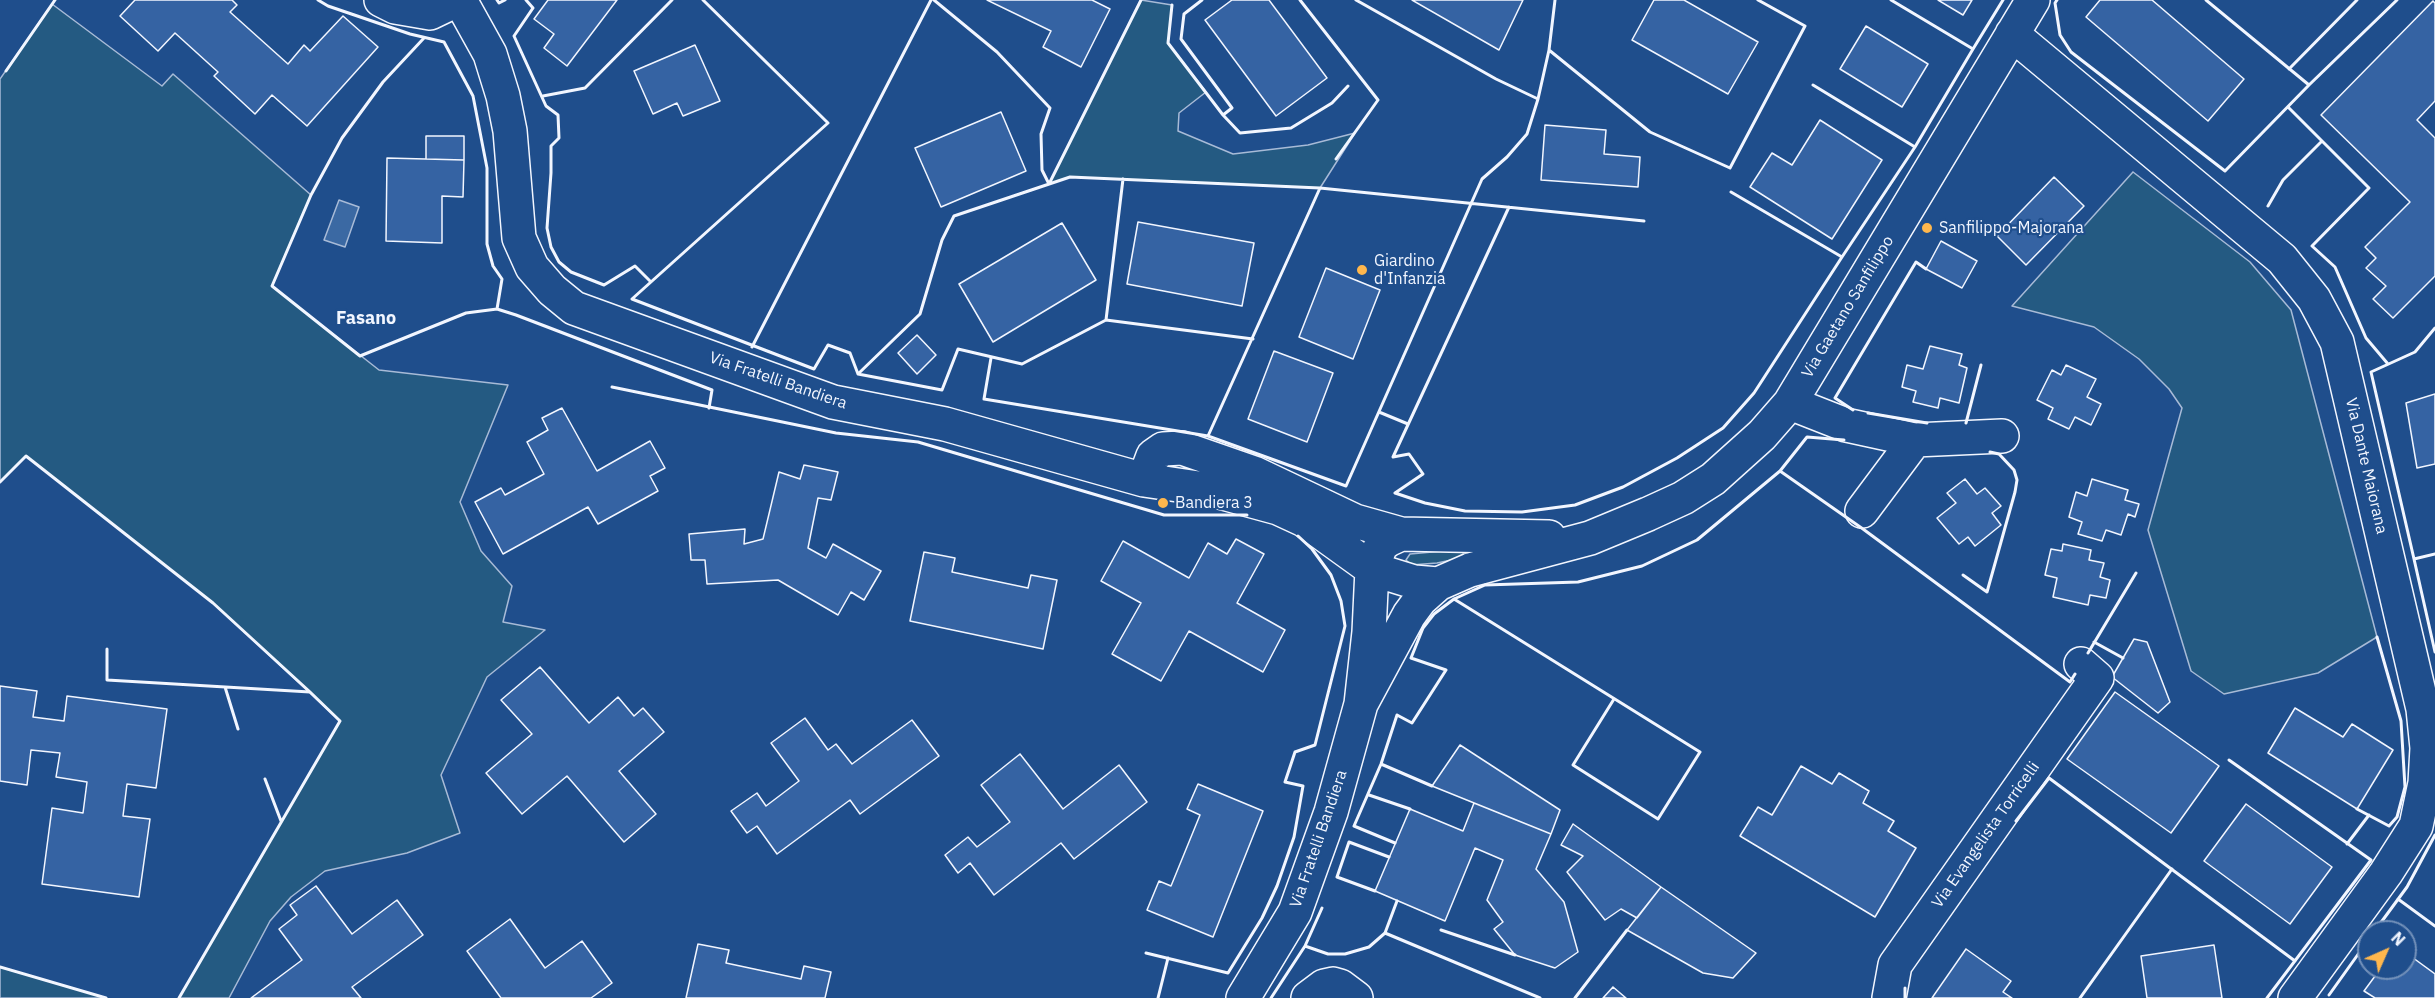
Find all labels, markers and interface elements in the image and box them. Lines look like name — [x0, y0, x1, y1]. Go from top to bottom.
place label: Sanfilippo-Majorana — [1939, 218, 2084, 238]
marker: Sanfilippo-Majorana — [1920, 221, 1934, 235]
street label: Via Gaetano Sanfilippo — [1798, 232, 1898, 382]
place label: Giardino d'Infanzia — [1374, 251, 1445, 289]
marker: Giardino d'Infanzia — [1355, 263, 1369, 277]
district label: Fasano — [336, 308, 396, 330]
street label: Via Fratelli Bandiera — [707, 348, 849, 414]
street label: Via Dante Maiorana — [2341, 396, 2391, 536]
place label: Bandiera 3 — [1175, 493, 1253, 513]
marker: Bandiera 3 — [1156, 496, 1170, 510]
street label: Via Evangelista Torricelli — [1928, 758, 2044, 912]
street label: Via Fratelli Bandiera — [1286, 768, 1352, 910]
north arrow — [2357, 920, 2417, 980]
text: N — [2387, 928, 2409, 950]

